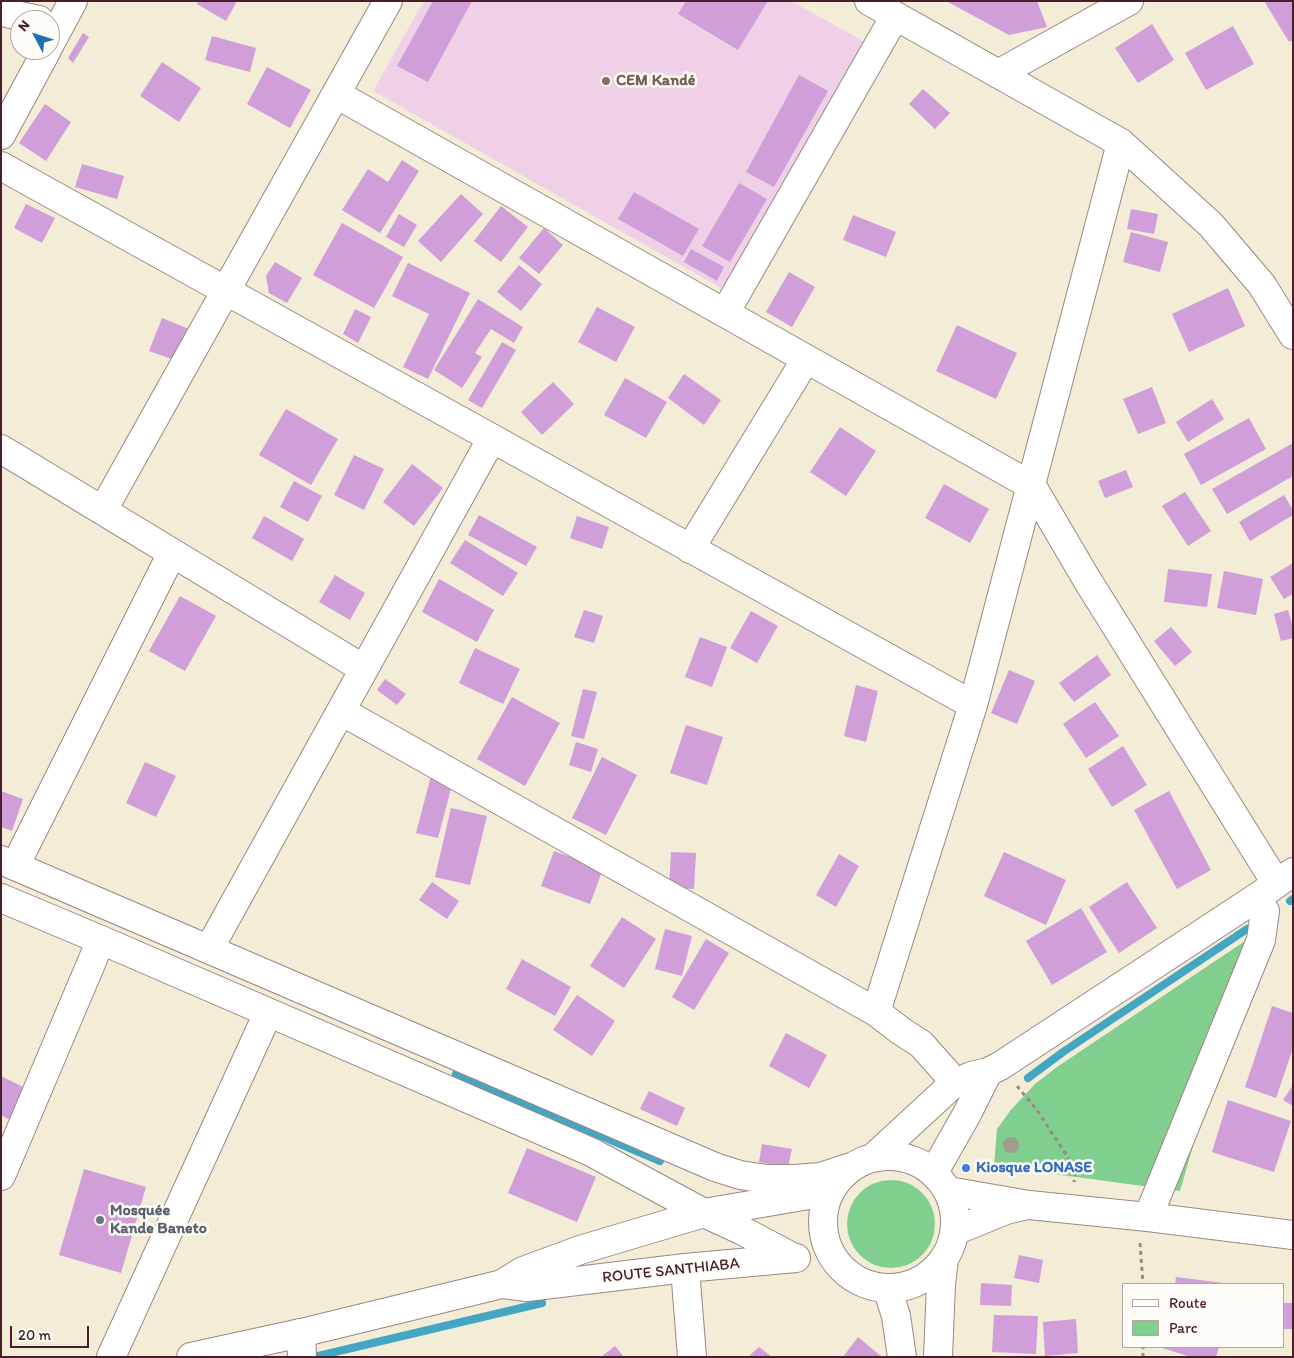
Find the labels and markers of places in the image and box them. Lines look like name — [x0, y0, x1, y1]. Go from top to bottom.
place label: CEM Kandé — [616, 71, 695, 91]
marker: CEM Kandé — [600, 75, 612, 87]
place label: Kiosque LONASE — [976, 1158, 1092, 1178]
marker: Kiosque LONASE — [960, 1162, 972, 1174]
place label: Mosquée Kande Baneto — [110, 1201, 207, 1239]
marker: Mosquée Kande Baneto — [94, 1214, 106, 1226]

